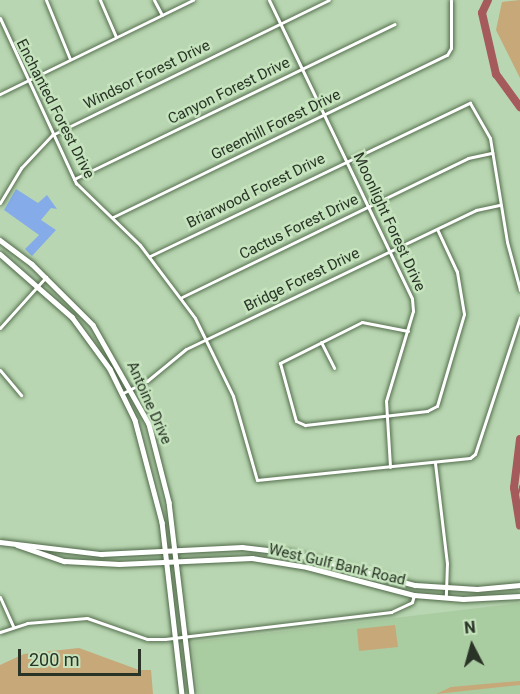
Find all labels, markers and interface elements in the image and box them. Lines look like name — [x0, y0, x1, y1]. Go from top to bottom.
street label: Enchanted Forest Drive — [12, 36, 98, 182]
street label: Windsor Forest Drive — [81, 37, 213, 113]
street label: Canyon Forest Drive — [165, 54, 293, 128]
street label: Greenhill Forest Drive — [208, 86, 344, 164]
street label: Briarwood Forest Drive — [184, 150, 328, 232]
street label: Moonlight Forest Drive — [349, 150, 429, 294]
street label: Cactus Forest Drive — [237, 190, 361, 264]
street label: Bridge Forest Drive — [241, 244, 363, 316]
street label: Antoine Drive — [123, 359, 175, 447]
street label: West Gulf Bank Road — [267, 540, 407, 590]
north arrow — [442, 616, 502, 676]
text: N — [463, 618, 477, 638]
scale bar — [21, 637, 144, 675]
text: 200 m — [29, 649, 80, 670]

